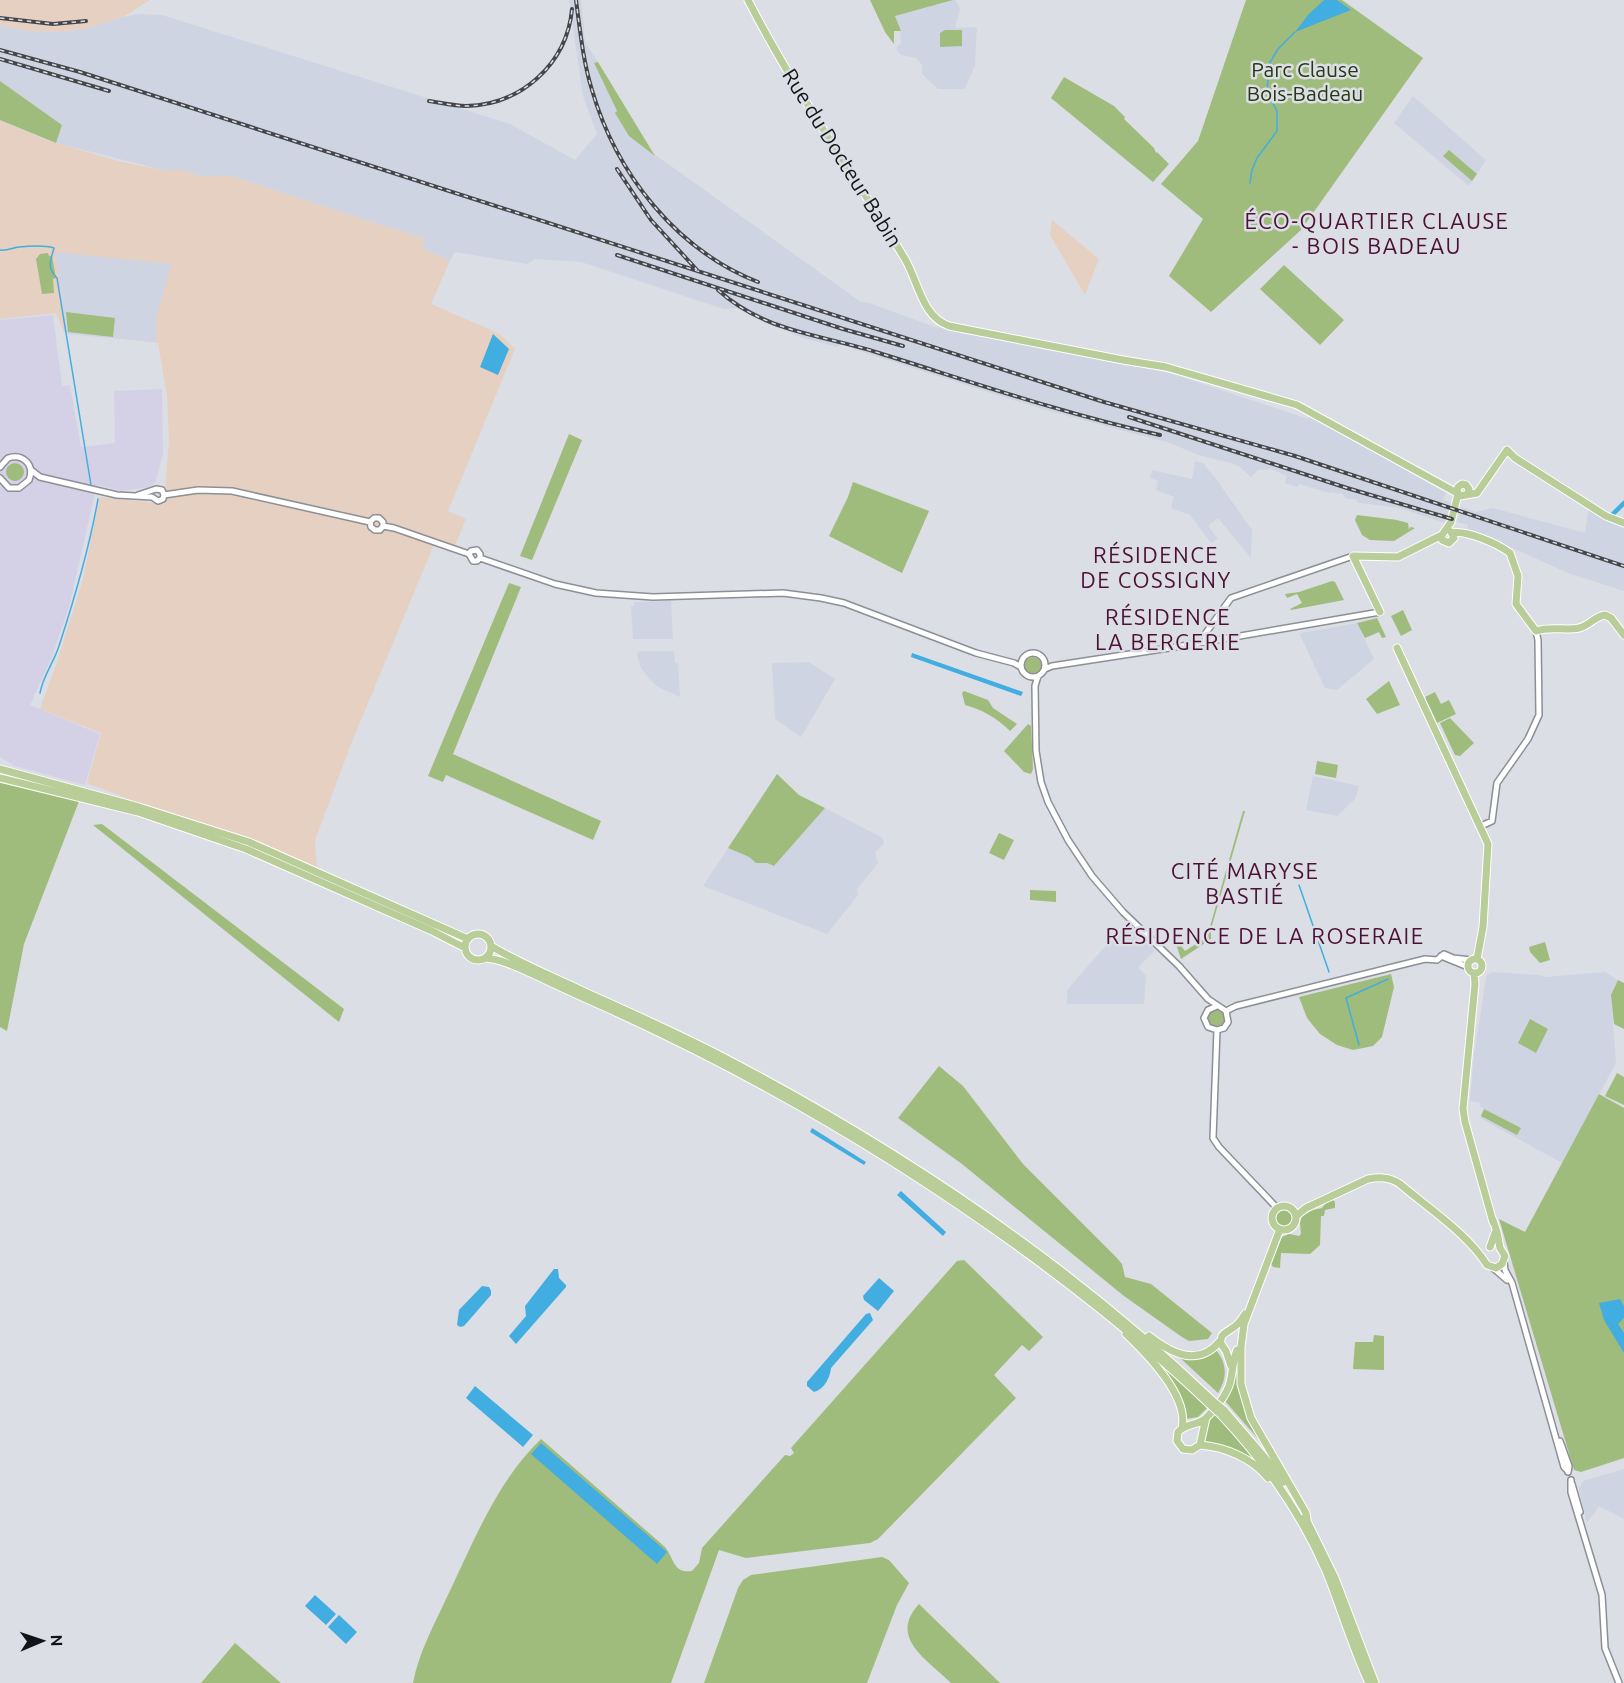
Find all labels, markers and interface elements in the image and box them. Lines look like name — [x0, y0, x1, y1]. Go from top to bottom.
park label: Parc Clause Bois-Badeau — [1247, 57, 1363, 105]
street label: Rue du Docteur Babin — [778, 64, 907, 251]
district label: ÉCO-QUARTIER CLAUSE - BOIS BADEAU — [1245, 207, 1509, 258]
district label: RÉSIDENCE DE COSSIGNY — [1080, 541, 1232, 592]
district label: RÉSIDENCE LA BERGERIE — [1095, 603, 1241, 654]
district label: CITÉ MARYSE BASTIÉ — [1171, 857, 1319, 908]
district label: RÉSIDENCE DE LA ROSERAIE — [1106, 922, 1425, 948]
north arrow — [12, 1611, 72, 1671]
text: N — [48, 1634, 66, 1647]

